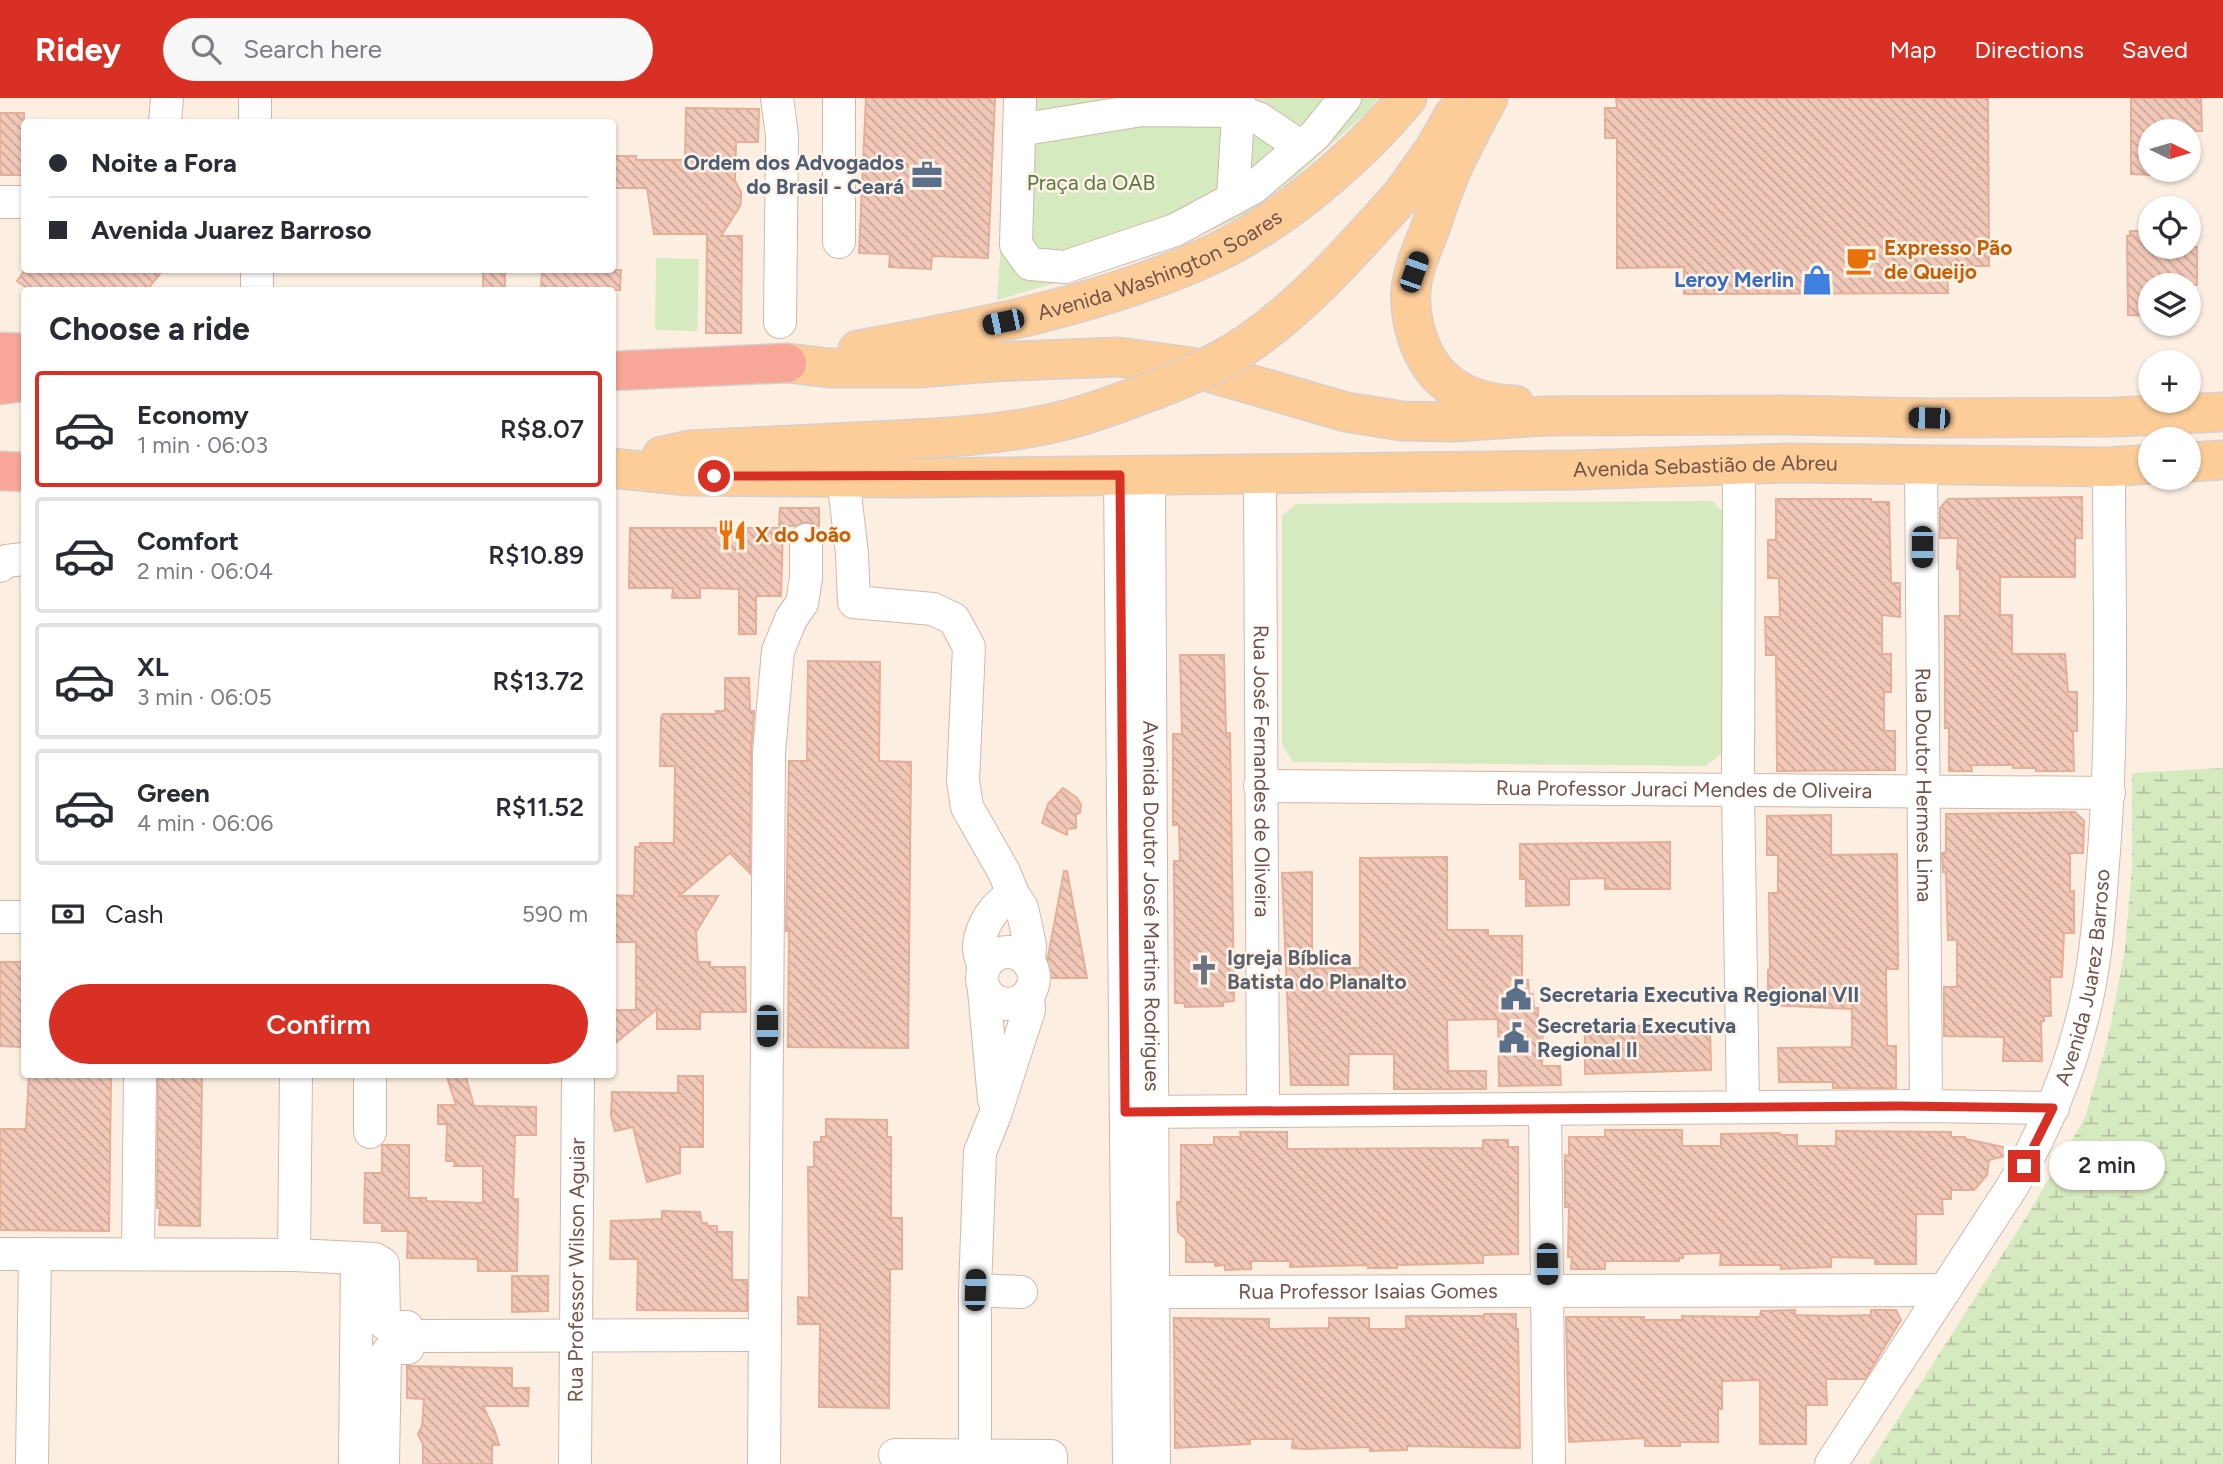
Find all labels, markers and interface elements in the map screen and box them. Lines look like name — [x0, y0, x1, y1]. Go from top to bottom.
search box — [163, 18, 653, 81]
text: Ridey — [35, 30, 121, 69]
icon: search — [187, 30, 225, 68]
text: Search here — [243, 33, 382, 65]
text: Map — [1890, 35, 1936, 64]
text: Directions — [1974, 35, 2084, 64]
text: Saved — [2122, 35, 2188, 64]
north arrow — [2138, 119, 2202, 182]
map controls — [2138, 119, 2201, 490]
text: Noite a Fora — [91, 147, 237, 179]
place label: Ordem dos Advogados do Brasil - Ceará — [684, 150, 904, 199]
office icon: Ordem dos Advogados do Brasil - Ceará — [910, 158, 944, 192]
park label: Praça da OAB — [1027, 170, 1155, 195]
button: locate — [2138, 196, 2201, 259]
street label: Avenida Washington Soares — [1035, 204, 1286, 325]
text: Avenida Juarez Barroso — [91, 214, 372, 246]
place label: Expresso Pão de Queijo — [1884, 235, 2012, 284]
cafe icon: Expresso Pão de Queijo — [1844, 243, 1878, 277]
car — [1398, 249, 1431, 295]
shop icon: Leroy Merlin — [1800, 263, 1834, 297]
place label: Leroy Merlin — [1674, 267, 1794, 292]
button: layers — [2138, 273, 2201, 336]
car — [981, 307, 1026, 337]
text: Choose a ride — [49, 310, 250, 348]
button: + — [2138, 350, 2201, 413]
icon: car — [53, 398, 116, 461]
text: Economy — [137, 399, 249, 431]
car — [1908, 407, 1951, 429]
text: R$8.07 — [500, 413, 584, 445]
button: − — [2138, 427, 2201, 490]
text: 1 min · 06:03 — [137, 431, 268, 459]
street label: Avenida Sebastião de Abreu — [1573, 450, 1838, 482]
route start — [698, 460, 730, 492]
restaurant icon: X do João — [715, 518, 749, 552]
place label: X do João — [755, 522, 851, 547]
icon: car — [53, 524, 116, 587]
text: Comfort — [137, 525, 239, 557]
car — [1912, 526, 1933, 568]
text: R$10.89 — [488, 539, 584, 571]
text: 2 min · 06:04 — [137, 557, 273, 585]
street label: Rua José Fernandes de Oliveira — [1249, 625, 1275, 917]
icon: car — [53, 650, 116, 713]
text: XL — [137, 651, 169, 683]
text: R$13.72 — [493, 665, 584, 697]
street label: Rua Doutor Hermes Lima — [1911, 668, 1937, 902]
text: 3 min · 06:05 — [137, 683, 272, 711]
street label: Avenida Doutor José Martins Rodrigues — [1138, 720, 1165, 1092]
street label: Rua Professor Juraci Mendes de Oliveira — [1496, 775, 1872, 803]
icon: car — [53, 776, 116, 839]
text: Green — [137, 777, 210, 809]
text: R$11.52 — [495, 791, 584, 823]
text: 4 min · 06:06 — [137, 809, 273, 837]
street label: Avenida Juarez Barroso — [2049, 868, 2115, 1089]
icon: cash — [49, 895, 87, 933]
text: Cash — [105, 898, 164, 930]
text: 590 m — [522, 900, 588, 928]
place label: Igreja Bíblica Batista do Planalto — [1227, 945, 1407, 994]
church icon: Igreja Bíblica Batista do Planalto — [1187, 953, 1221, 987]
public building icon: Secretaria Executiva Regional VII — [1499, 978, 1533, 1012]
place label: Secretaria Executiva Regional VII — [1539, 982, 1859, 1007]
button: Confirm — [49, 984, 588, 1064]
car — [757, 1005, 778, 1047]
place label: Secretaria Executiva Regional II — [1537, 1013, 1736, 1062]
public building icon: Secretaria Executiva Regional II — [1497, 1021, 1531, 1055]
street label: Rua Professor Wilson Aguiar — [562, 1138, 590, 1402]
callout: 2 min — [2048, 1142, 2164, 1190]
route end — [2008, 1150, 2040, 1182]
text: 2 min — [2078, 1151, 2136, 1179]
car — [1537, 1243, 1558, 1285]
car — [964, 1269, 987, 1311]
street label: Rua Professor Isaias Gomes — [1238, 1278, 1498, 1304]

